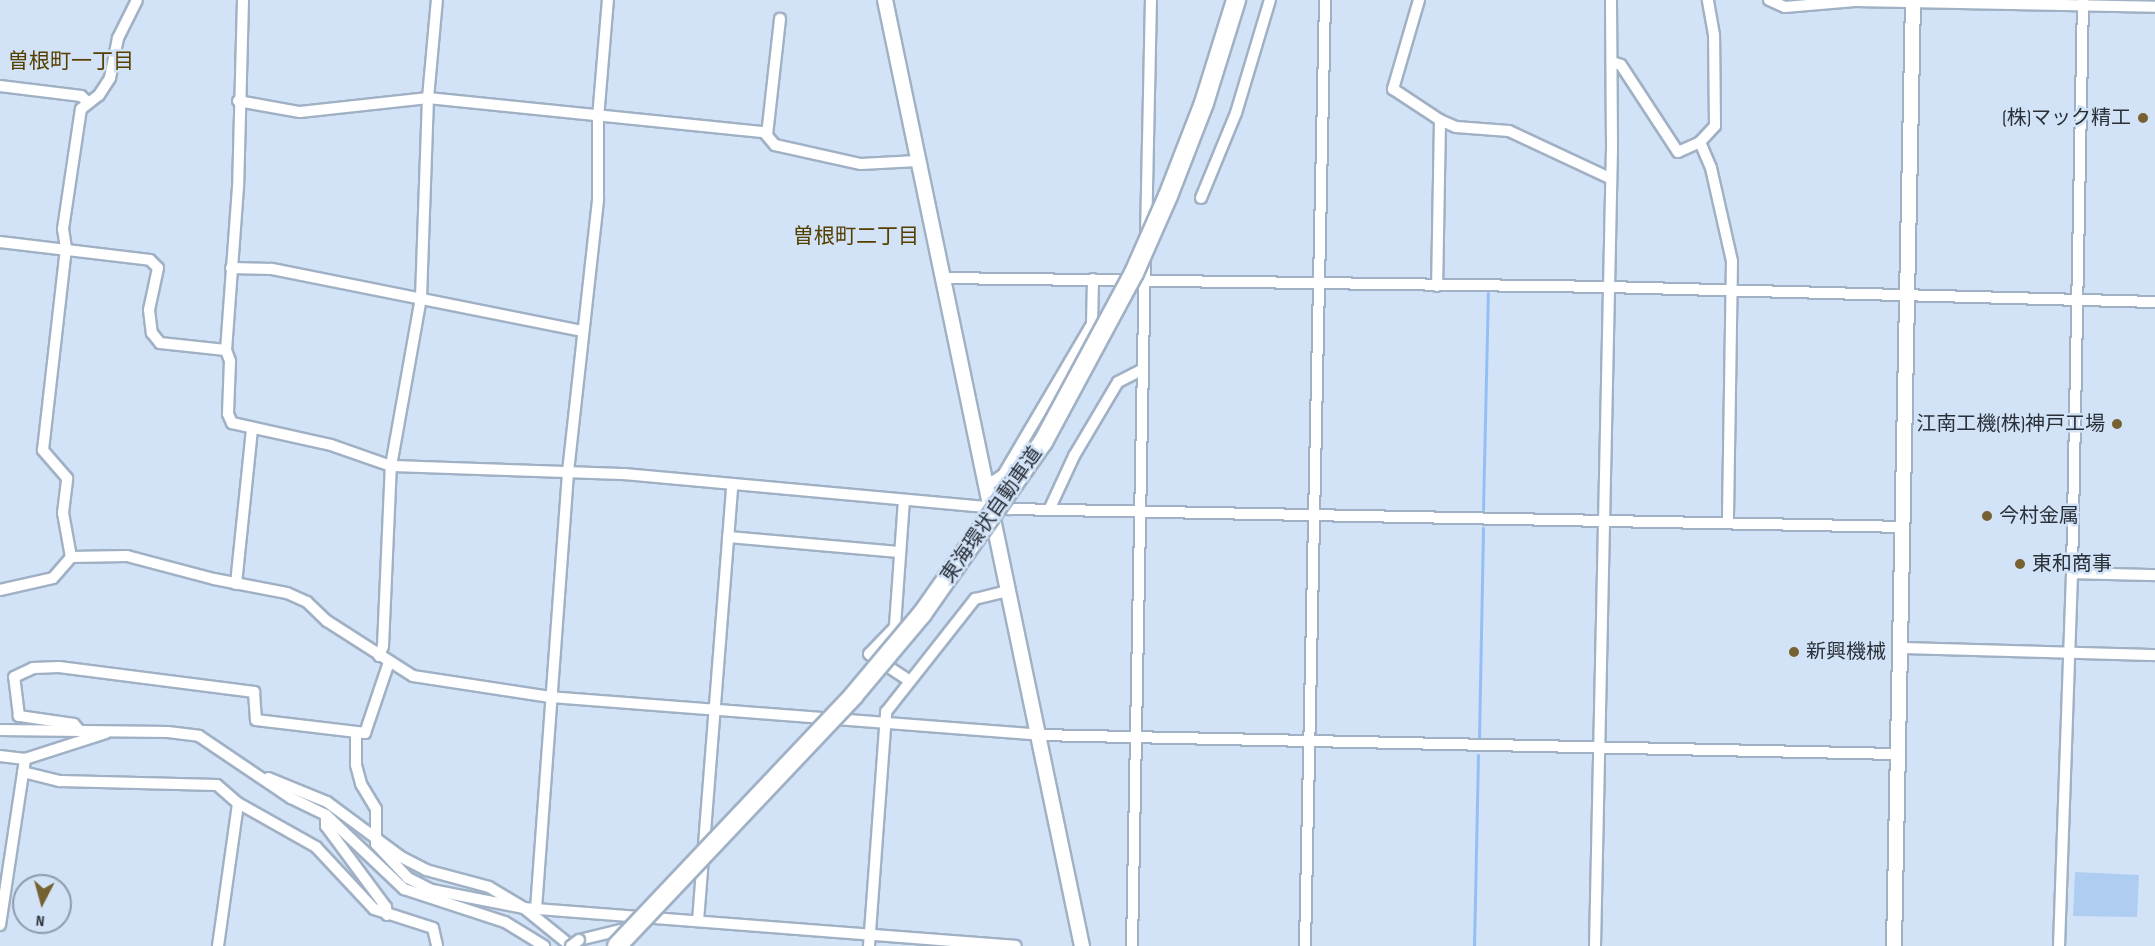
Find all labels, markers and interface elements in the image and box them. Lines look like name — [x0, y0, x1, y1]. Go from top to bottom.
district label: 曽根町一丁目 — [8, 49, 134, 75]
place label: (株)マック精工 — [2002, 106, 2131, 130]
marker: (株)マック精工 — [2136, 111, 2150, 125]
district label: 曽根町二丁目 — [793, 224, 919, 250]
place label: 江南工機(株)神戸工場 — [1916, 412, 2105, 436]
marker: 江南工機(株)神戸工場 — [2110, 417, 2124, 431]
street label: 東海環状自動車道 — [936, 443, 1048, 587]
place label: 今村金属 — [1999, 504, 2079, 528]
marker: 今村金属 — [1980, 509, 1994, 523]
place label: 東和商事 — [2032, 552, 2112, 576]
marker: 東和商事 — [2013, 557, 2027, 571]
place label: 新興機械 — [1806, 640, 1886, 664]
marker: 新興機械 — [1787, 645, 1801, 659]
north arrow — [12, 874, 72, 934]
text: N — [35, 911, 46, 930]

